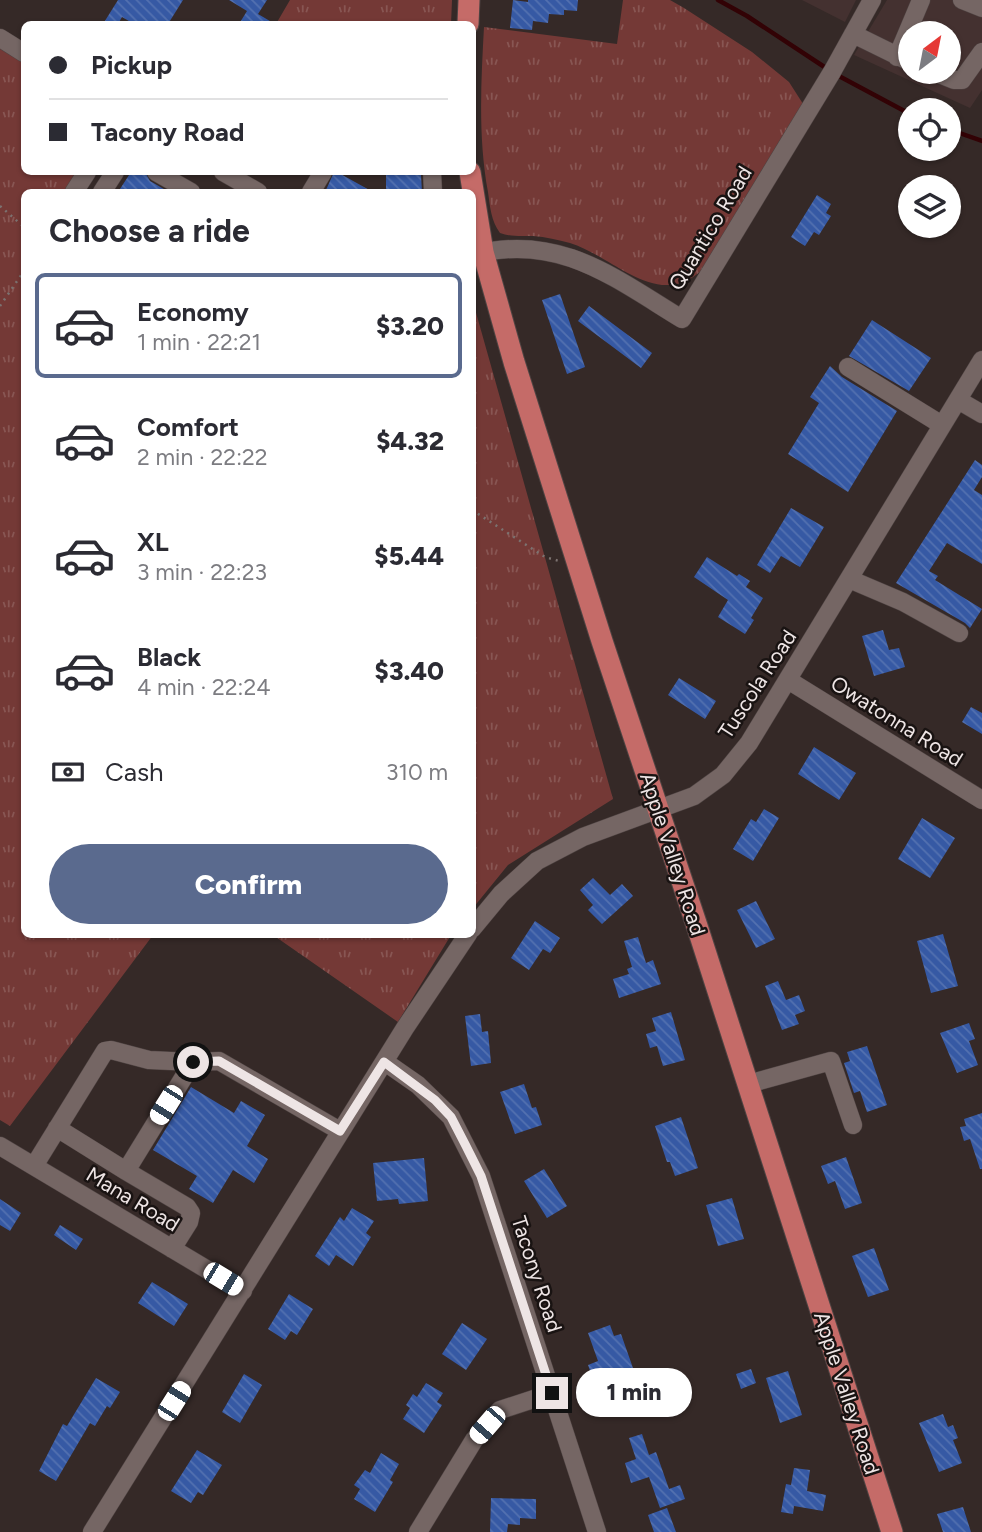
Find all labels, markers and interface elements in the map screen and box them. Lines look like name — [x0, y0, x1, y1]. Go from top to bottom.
north arrow — [898, 21, 961, 84]
map controls — [898, 21, 961, 238]
text: Pickup — [91, 49, 172, 81]
button: locate — [898, 98, 961, 161]
text: Tacony Road — [91, 116, 244, 148]
street label: Quantico Road — [663, 161, 757, 295]
button: layers — [898, 175, 961, 238]
text: Choose a ride — [49, 212, 250, 250]
icon: car — [53, 294, 116, 357]
text: Economy — [137, 296, 249, 328]
text: $3.20 — [376, 310, 444, 342]
text: 1 min · 22:21 — [137, 328, 261, 356]
icon: car — [53, 409, 116, 472]
text: Comfort — [137, 411, 239, 443]
text: $4.32 — [376, 425, 444, 457]
text: 2 min · 22:22 — [137, 443, 268, 471]
icon: car — [53, 524, 116, 587]
text: XL — [137, 526, 169, 558]
text: $5.44 — [374, 540, 444, 572]
text: 3 min · 22:23 — [137, 558, 267, 586]
street label: Tuscola Road — [713, 625, 801, 743]
icon: car — [53, 639, 116, 702]
text: Black — [137, 641, 201, 673]
text: $3.40 — [375, 655, 444, 687]
street label: Owatonna Road — [826, 670, 968, 772]
text: 4 min · 22:24 — [137, 673, 271, 701]
icon: cash — [49, 753, 87, 791]
text: Cash — [105, 756, 164, 788]
text: 310 m — [386, 758, 448, 786]
street label: Apple Valley Road — [635, 769, 711, 939]
button: Confirm — [49, 844, 448, 924]
route start — [177, 1046, 209, 1078]
car — [146, 1082, 187, 1128]
street label: Mana Road — [82, 1161, 184, 1237]
street label: Tacony Road — [506, 1213, 568, 1335]
car — [200, 1259, 247, 1299]
street label: Apple Valley Road — [809, 1308, 885, 1478]
callout: 1 min — [576, 1368, 692, 1418]
route end — [536, 1377, 568, 1409]
car — [154, 1378, 195, 1424]
text: 1 min — [607, 1378, 661, 1406]
car — [466, 1402, 509, 1448]

